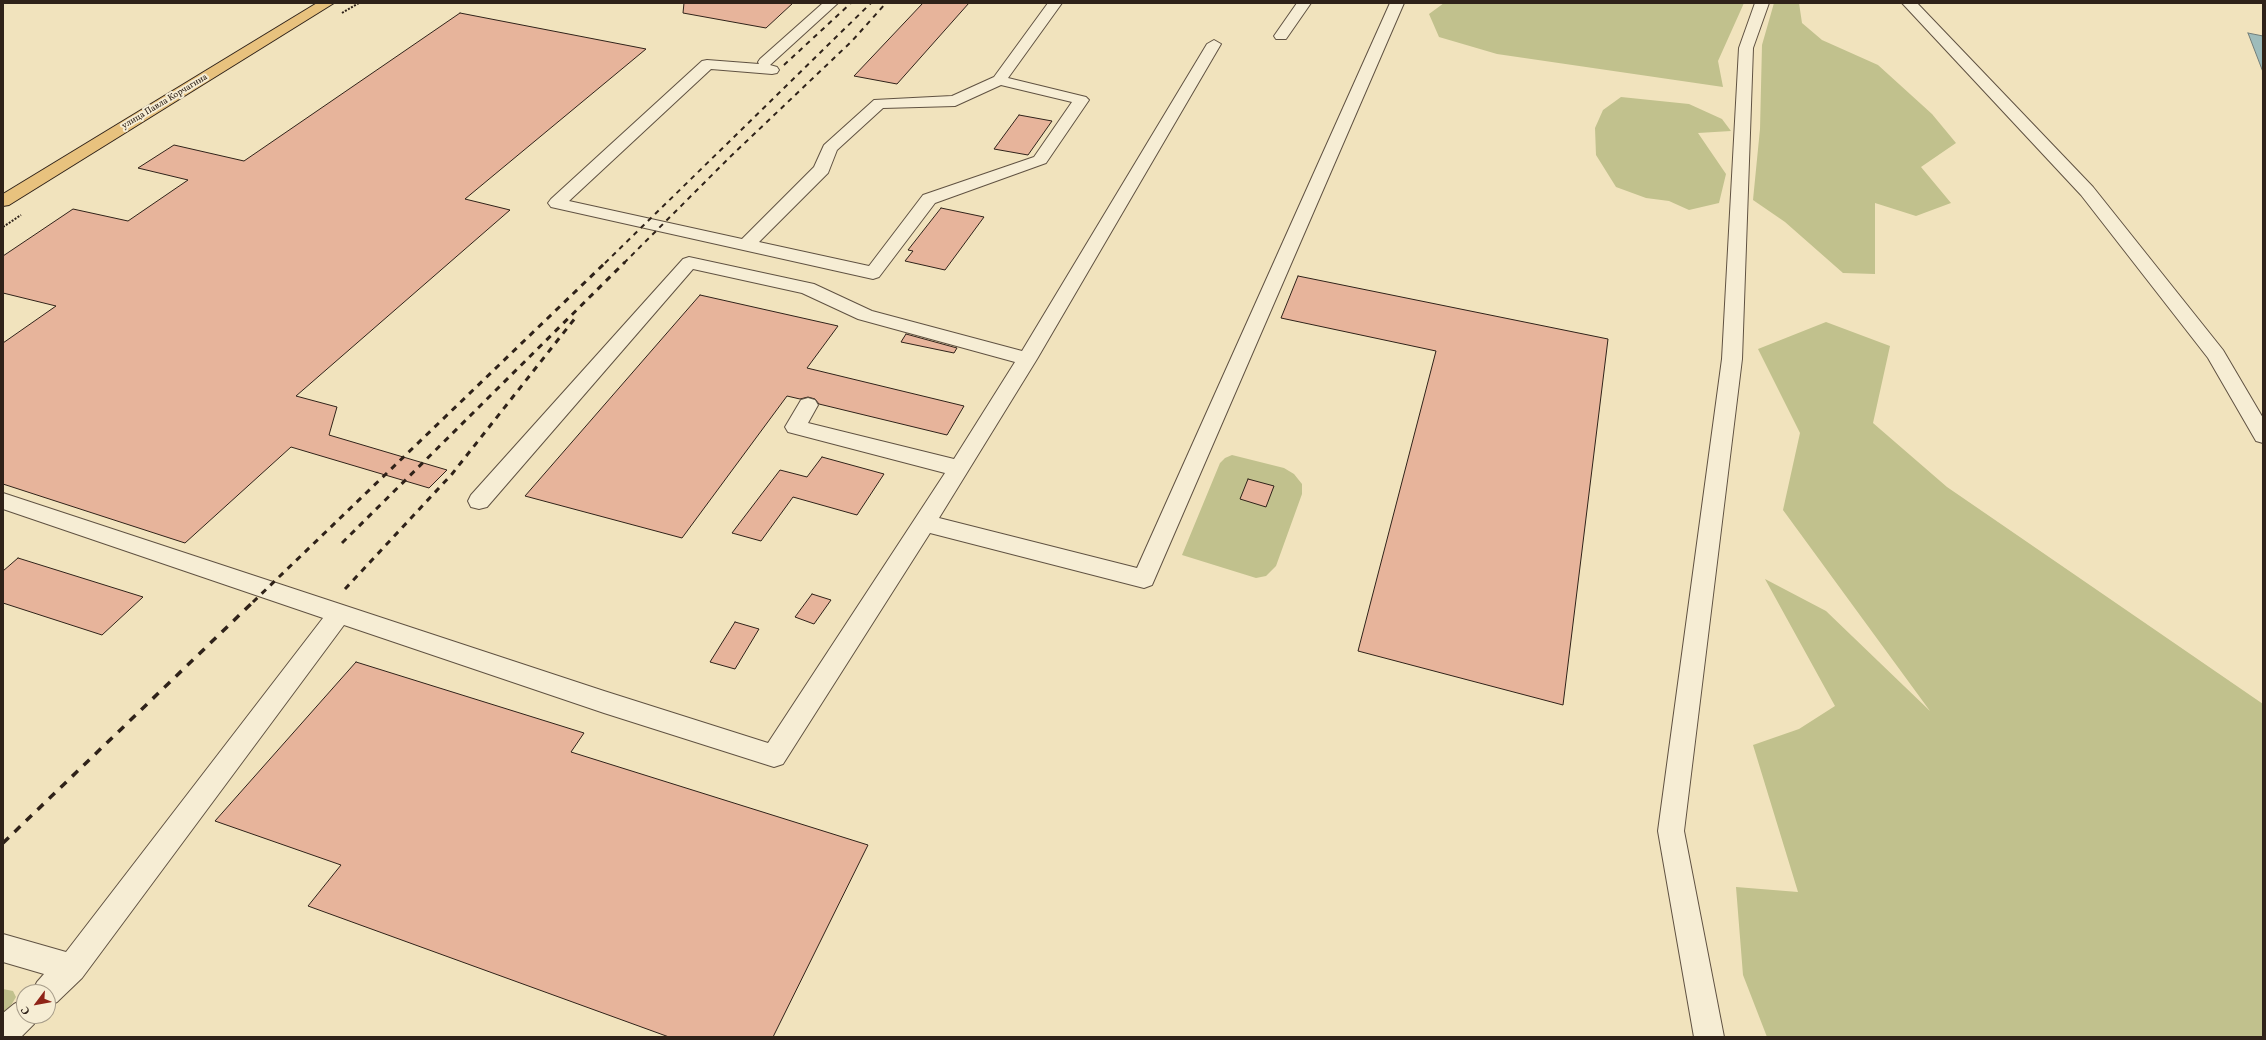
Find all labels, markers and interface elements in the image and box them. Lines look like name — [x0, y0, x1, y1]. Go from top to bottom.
street label: улица Павла Корчагина — [120, 72, 210, 132]
north arrow — [16, 984, 56, 1024]
text: С — [18, 1003, 34, 1017]

